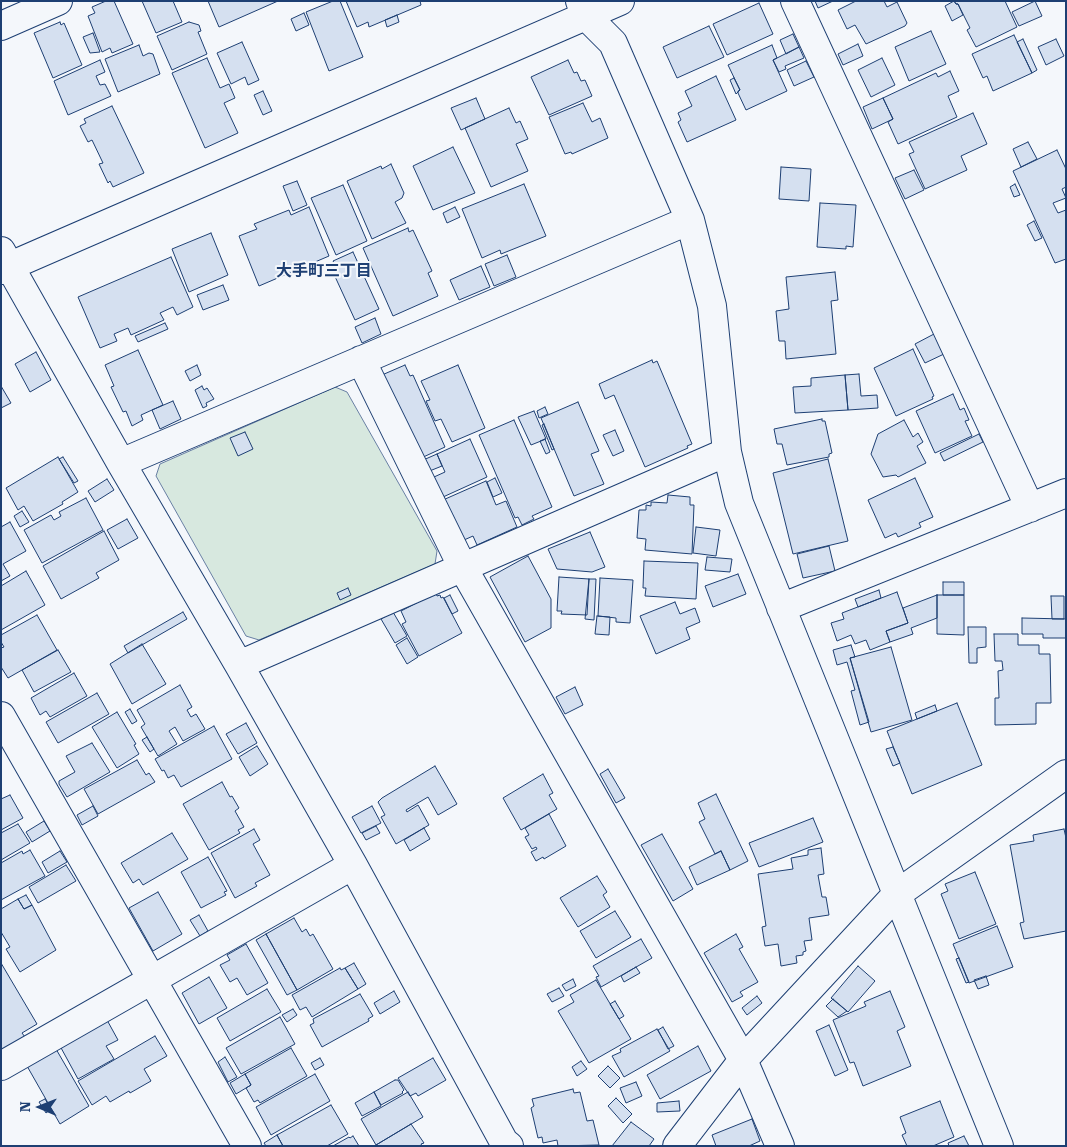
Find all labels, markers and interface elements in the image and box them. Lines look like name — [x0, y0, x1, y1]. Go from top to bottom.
district label: 大手町三丁目 — [276, 261, 372, 281]
north arrow — [15, 1082, 65, 1132]
text: N — [17, 1101, 33, 1112]

